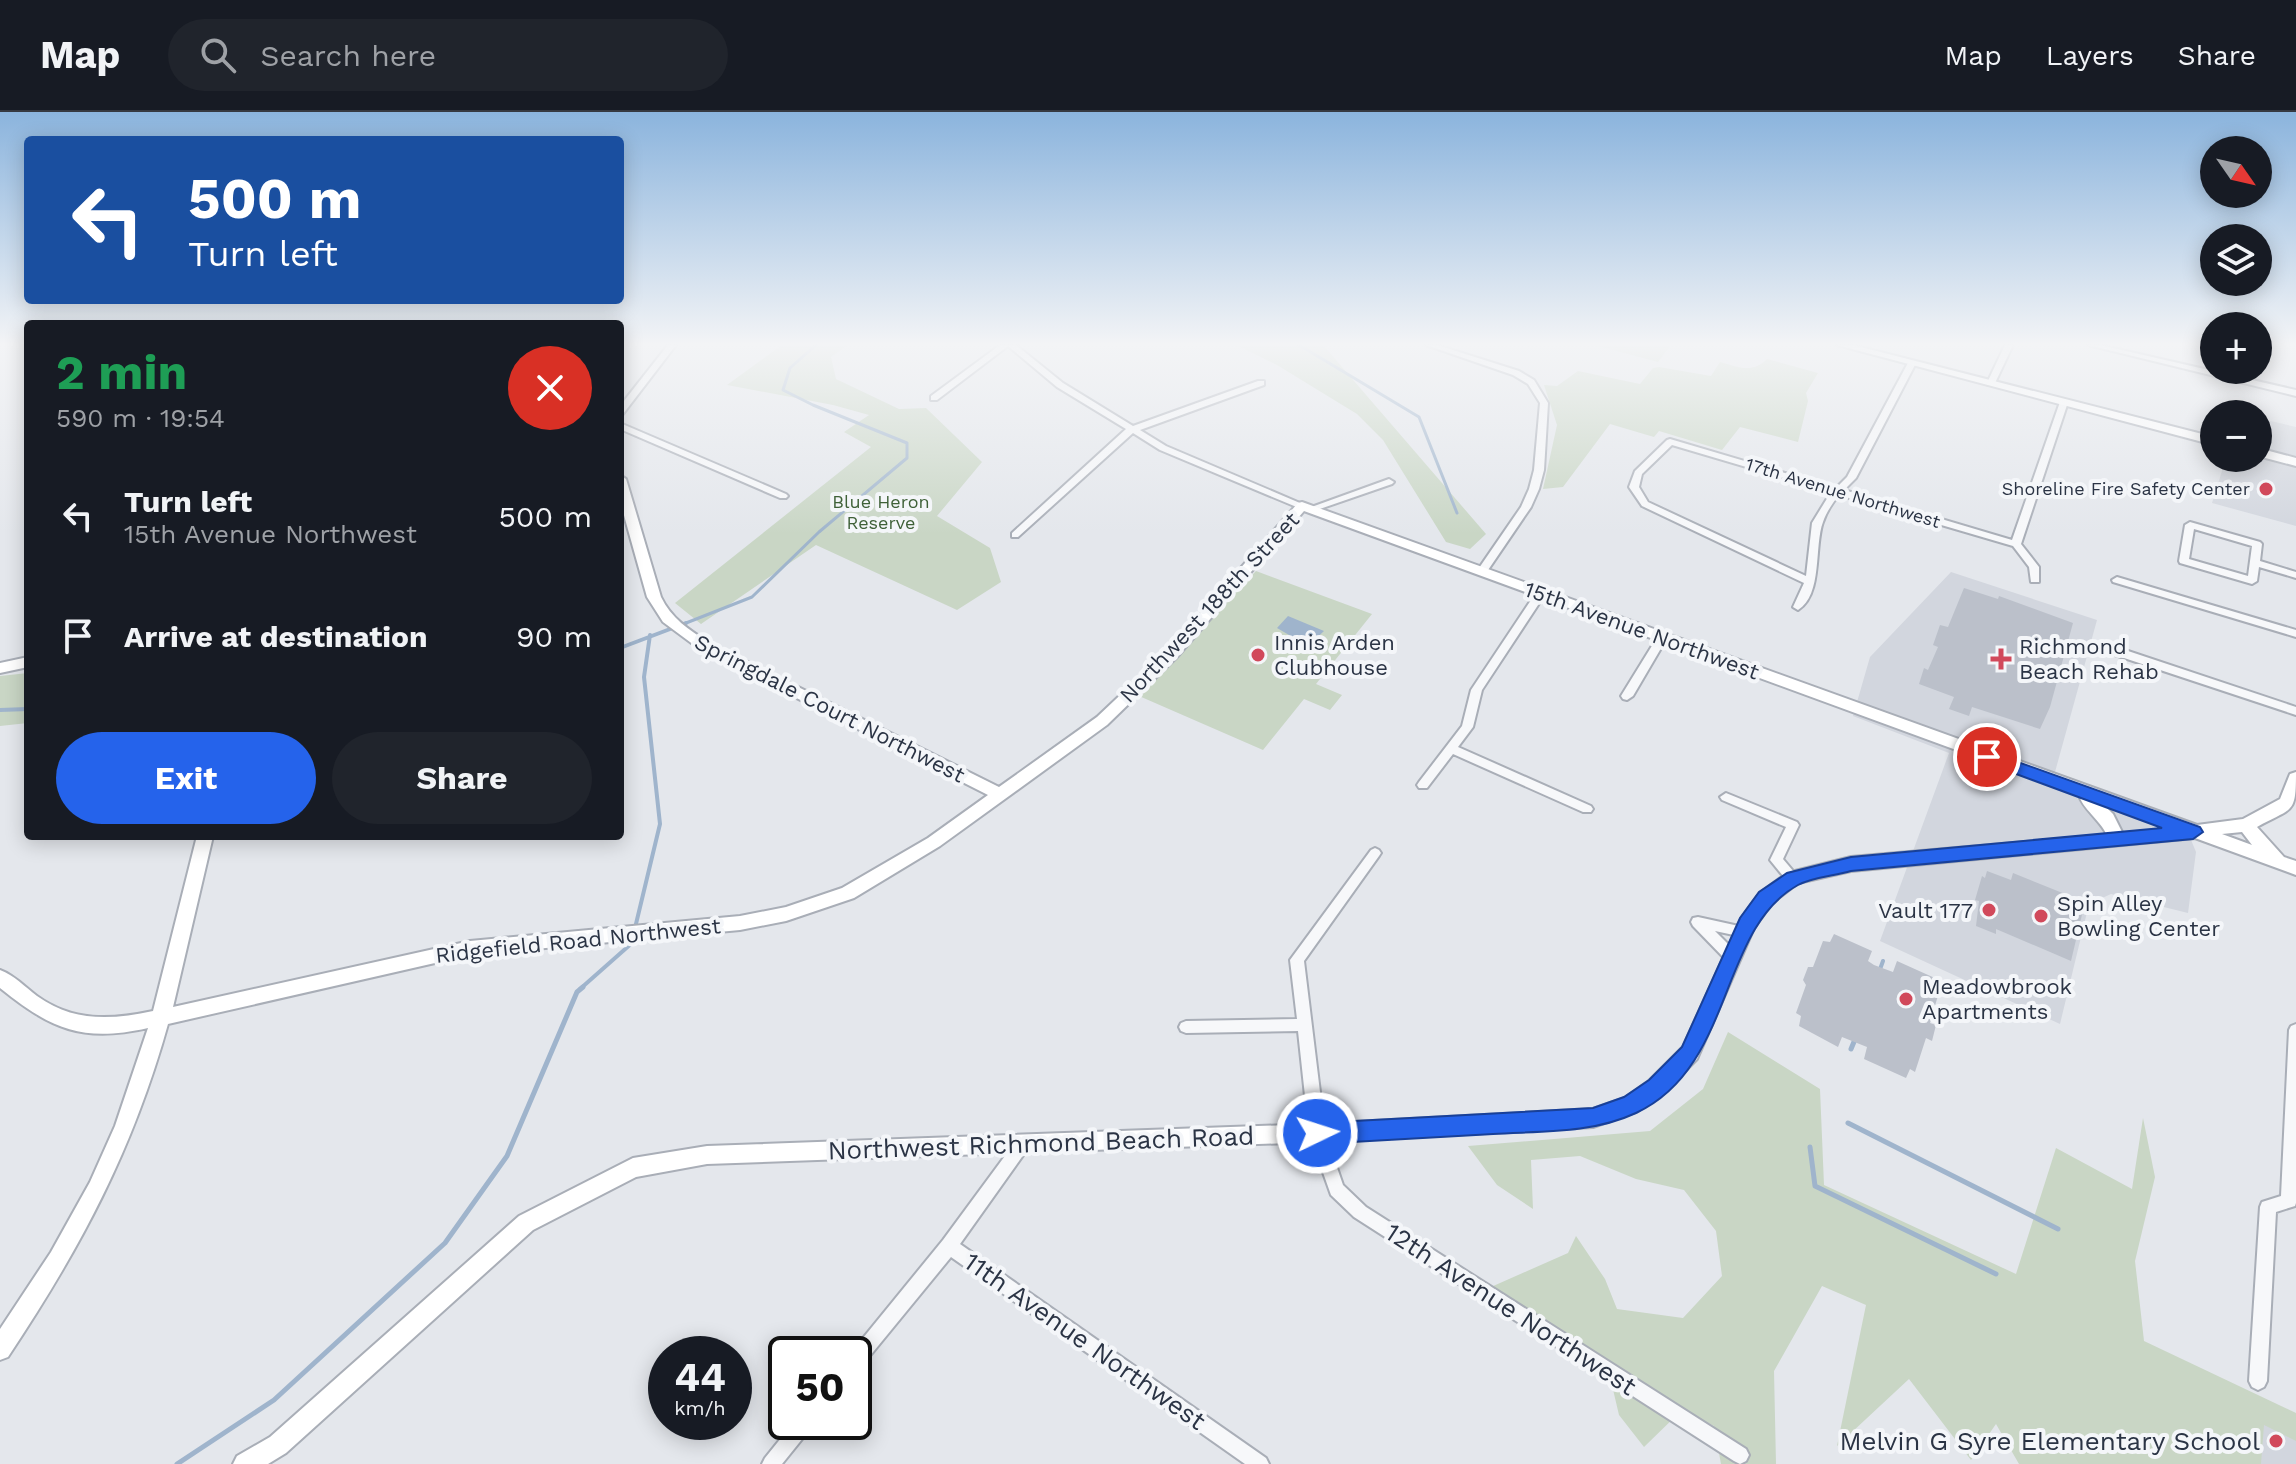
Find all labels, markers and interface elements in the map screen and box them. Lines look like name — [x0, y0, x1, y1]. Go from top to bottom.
search box — [168, 19, 728, 91]
text: Map — [40, 33, 120, 77]
icon: search — [196, 33, 240, 77]
text: Search here — [260, 38, 436, 73]
text: Map — [1945, 39, 2002, 72]
text: Layers — [2046, 39, 2134, 72]
text: Share — [2178, 39, 2256, 72]
north arrow — [2200, 136, 2272, 208]
map controls — [2200, 136, 2272, 472]
text: 500 m — [188, 166, 362, 232]
icon: left — [56, 168, 160, 272]
button: layers — [2200, 224, 2272, 296]
text: Turn left — [188, 233, 338, 275]
button: + — [2200, 312, 2272, 384]
text: 2 min — [56, 344, 187, 401]
button: close — [508, 346, 592, 430]
button: − — [2200, 400, 2272, 472]
text: 590 m · 19:54 — [56, 403, 225, 433]
street label: 17th Avenue Northwest — [1743, 453, 1943, 532]
place label: Shoreline Fire Safety Center — [2002, 478, 2250, 499]
marker: Shoreline Fire Safety Center — [2257, 480, 2275, 498]
text: Turn left — [124, 484, 252, 519]
park label: Blue Heron Reserve — [832, 491, 930, 533]
icon: left — [56, 494, 100, 538]
text: 500 m — [498, 499, 592, 534]
street label: Northwest 188th Street — [1115, 507, 1304, 708]
text: 15th Avenue Northwest — [124, 519, 417, 549]
street label: 15th Avenue Northwest — [1521, 576, 1763, 685]
icon: arrive — [56, 614, 100, 658]
text: Arrive at destination — [124, 619, 428, 654]
text: 90 m — [516, 619, 592, 654]
street label: Springdale Court Northwest — [691, 629, 969, 788]
place label: Innis Arden Clubhouse — [1274, 630, 1395, 680]
place label: Richmond Beach Rehab — [2019, 634, 2159, 684]
marker: Innis Arden Clubhouse — [1249, 646, 1267, 664]
marker: Richmond Beach Rehab — [1990, 648, 2012, 670]
pin — [1953, 723, 2021, 791]
button: Exit — [56, 732, 316, 824]
button: Share — [332, 732, 592, 824]
icon: arrive — [1965, 735, 2009, 779]
place label: Spin Alley Bowling Center — [2057, 891, 2220, 941]
place label: Vault 177 — [1878, 898, 1973, 923]
marker: Vault 177 — [1980, 901, 1998, 919]
marker: Spin Alley Bowling Center — [2032, 907, 2050, 925]
street label: Ridgefield Road Northwest — [434, 913, 722, 968]
place label: Meadowbrook Apartments — [1922, 974, 2072, 1024]
marker: Meadowbrook Apartments — [1897, 990, 1915, 1008]
position arrow — [1275, 1091, 1359, 1175]
street label: Northwest Richmond Beach Road — [827, 1121, 1255, 1165]
street label: 12th Avenue Northwest — [1380, 1217, 1642, 1401]
street label: 11th Avenue Northwest — [958, 1246, 1212, 1436]
speed limit sign: 50 — [768, 1336, 872, 1440]
text: 44 — [674, 1354, 726, 1401]
text: km/h — [674, 1396, 726, 1420]
place label: Melvin G Syre Elementary School — [1839, 1426, 2260, 1456]
marker: Melvin G Syre Elementary School — [2267, 1432, 2285, 1450]

